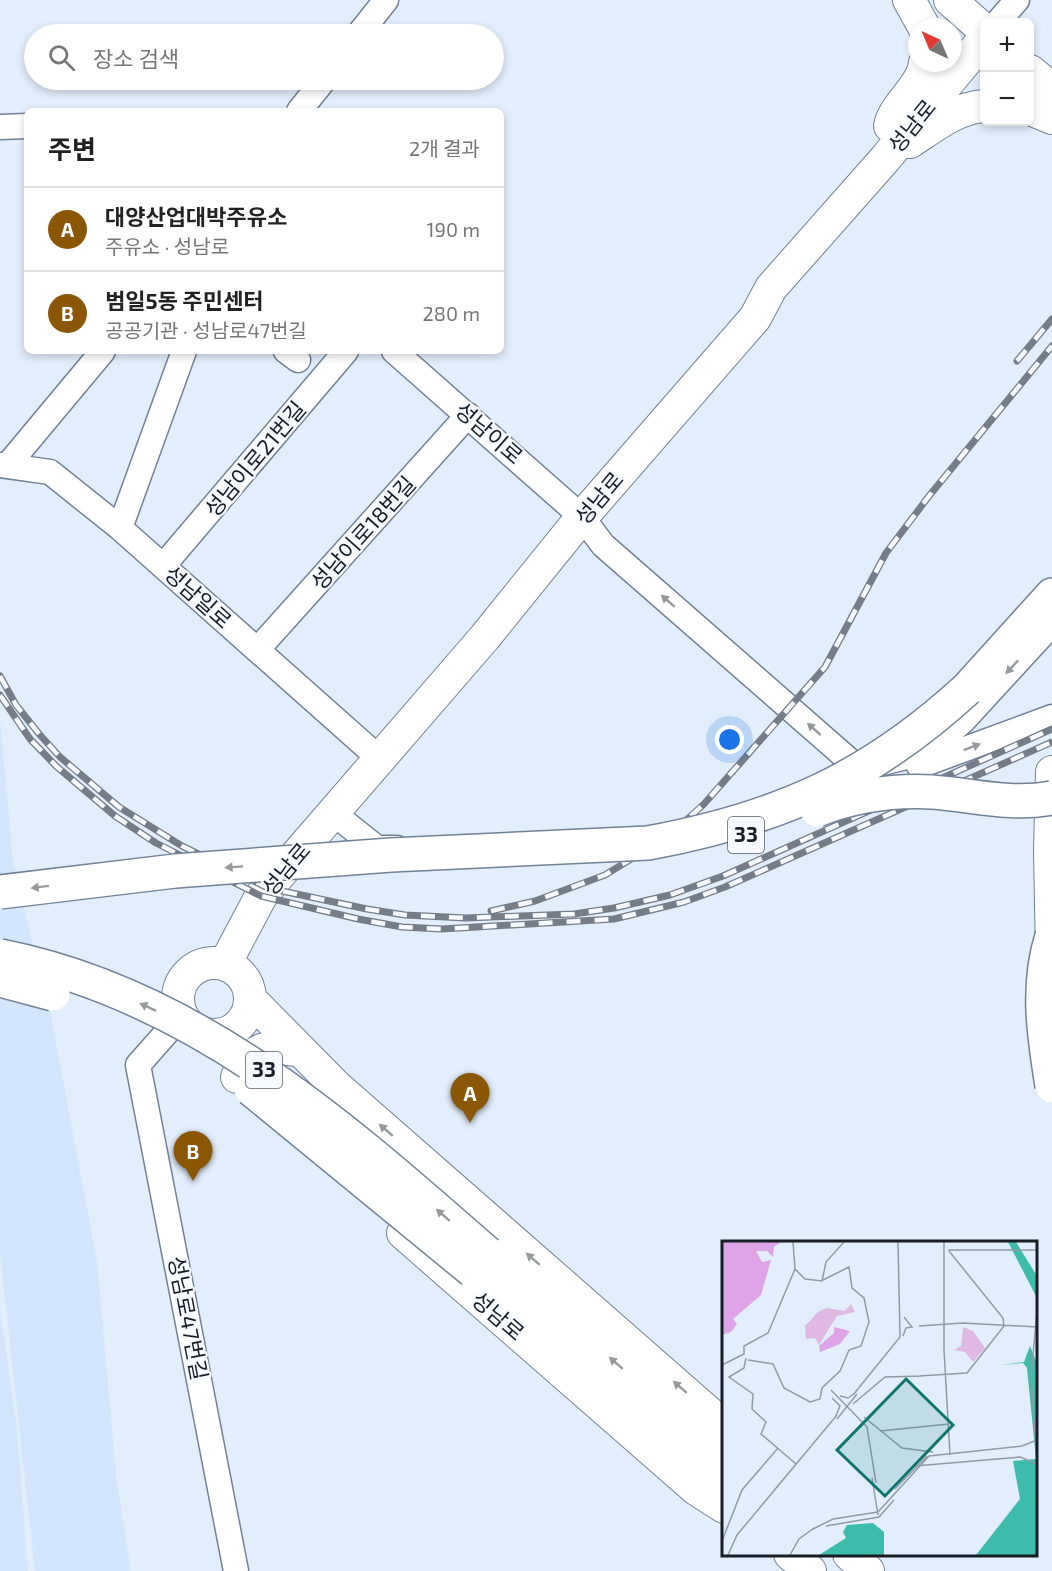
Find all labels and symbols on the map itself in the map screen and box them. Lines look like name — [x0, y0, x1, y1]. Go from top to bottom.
north arrow — [908, 18, 962, 72]
street label: 성남로 — [882, 94, 940, 157]
street label: 성남이로21번길 — [198, 395, 310, 521]
street label: 성남이로 — [451, 396, 529, 469]
street label: 성남로 — [569, 466, 628, 529]
street label: 성남이로18번길 — [305, 470, 420, 594]
street label: 성남일로 — [160, 560, 237, 633]
one-way arrow — [660, 594, 675, 608]
one-way arrow — [1006, 660, 1020, 674]
one-way arrow — [807, 723, 822, 736]
your location — [715, 725, 744, 754]
one-way arrow — [963, 741, 981, 751]
road number: 33 — [728, 817, 764, 853]
street label: 성남로 — [256, 837, 315, 900]
one-way arrow — [225, 862, 244, 871]
one-way arrow — [31, 882, 50, 892]
one-way arrow — [139, 1002, 157, 1012]
road number: 33 — [246, 1052, 282, 1088]
pin: A — [450, 1074, 490, 1123]
one-way arrow — [379, 1123, 394, 1137]
pin: B — [174, 1132, 212, 1181]
one-way arrow — [436, 1209, 451, 1222]
inset map — [722, 1241, 1037, 1556]
street label: 성남로47번길 — [164, 1253, 214, 1382]
one-way arrow — [526, 1253, 541, 1266]
street label: 성남로 — [467, 1286, 530, 1345]
one-way arrow — [608, 1357, 624, 1370]
one-way arrow — [672, 1380, 687, 1394]

